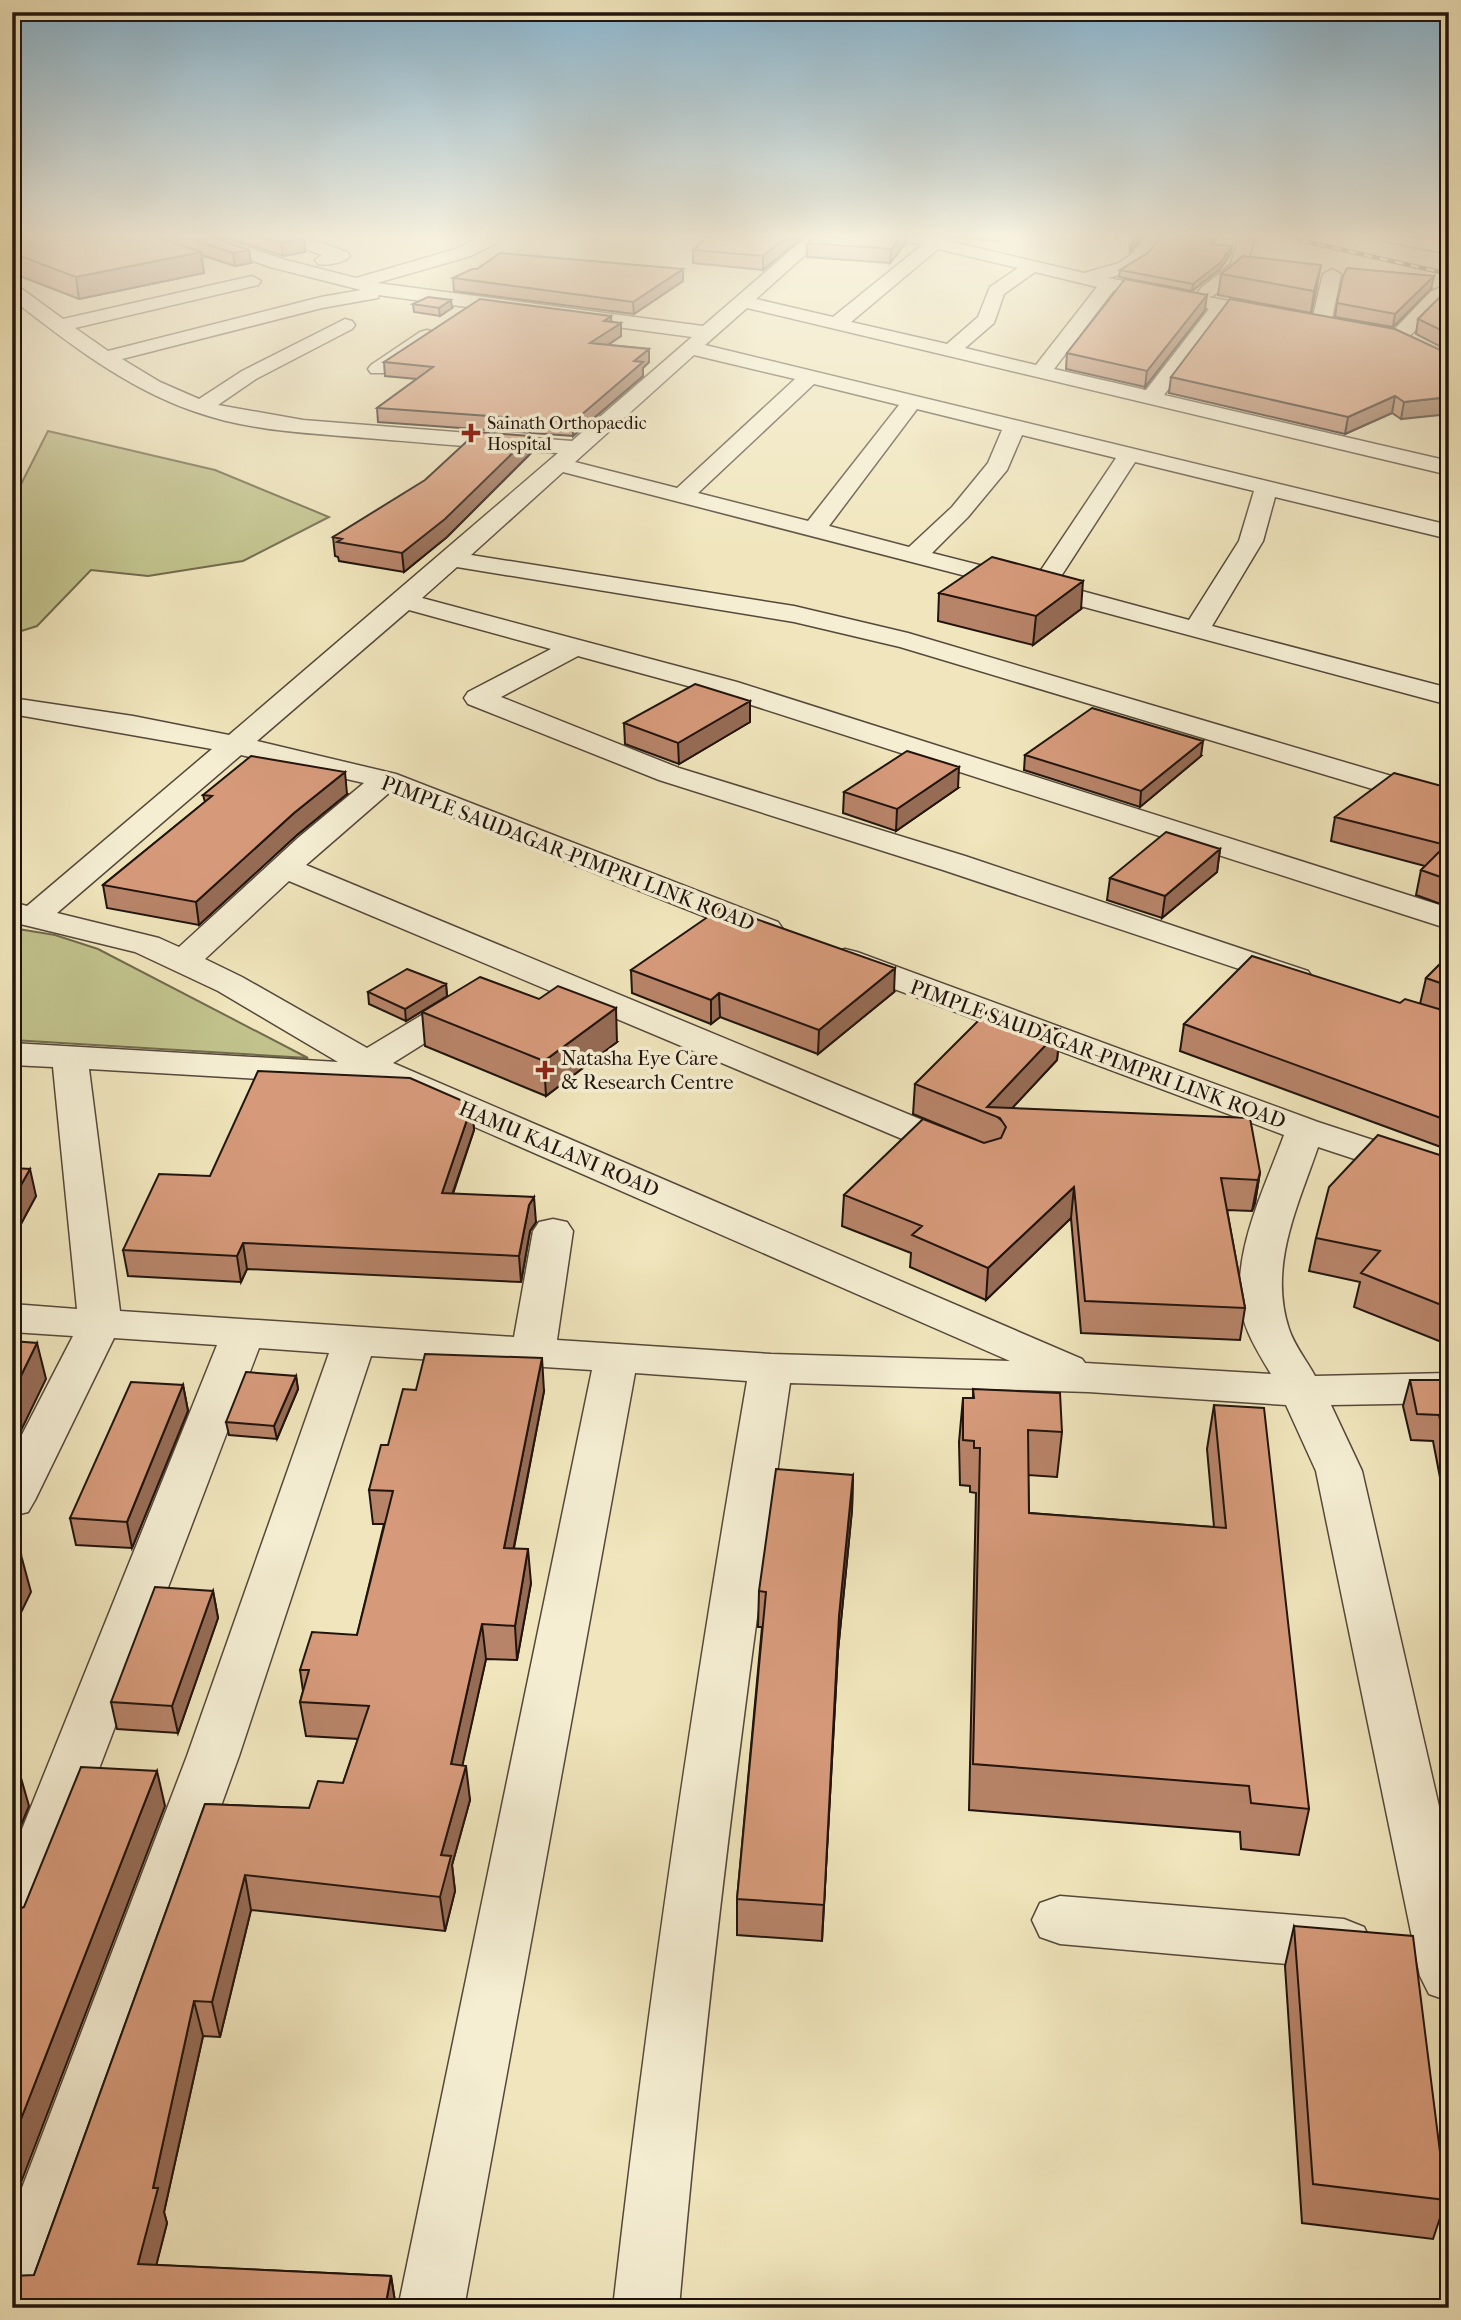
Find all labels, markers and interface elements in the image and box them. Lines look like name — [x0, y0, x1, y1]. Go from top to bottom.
place label: Sainath Orthopaedic Hospital — [487, 413, 647, 455]
marker: Sainath Orthopaedic Hospital — [461, 423, 481, 443]
street label: PIMPLE SAUDAGAR-PIMPRI LINK ROAD — [378, 770, 758, 936]
street label: PIMPLE SAUDAGAR-PIMPRI LINK ROAD — [907, 975, 1289, 1133]
place label: Natasha Eye Care & Research Centre — [561, 1046, 734, 1094]
marker: Natasha Eye Care & Research Centre — [535, 1060, 555, 1080]
street label: HAMU KALANI ROAD — [455, 1096, 663, 1202]

